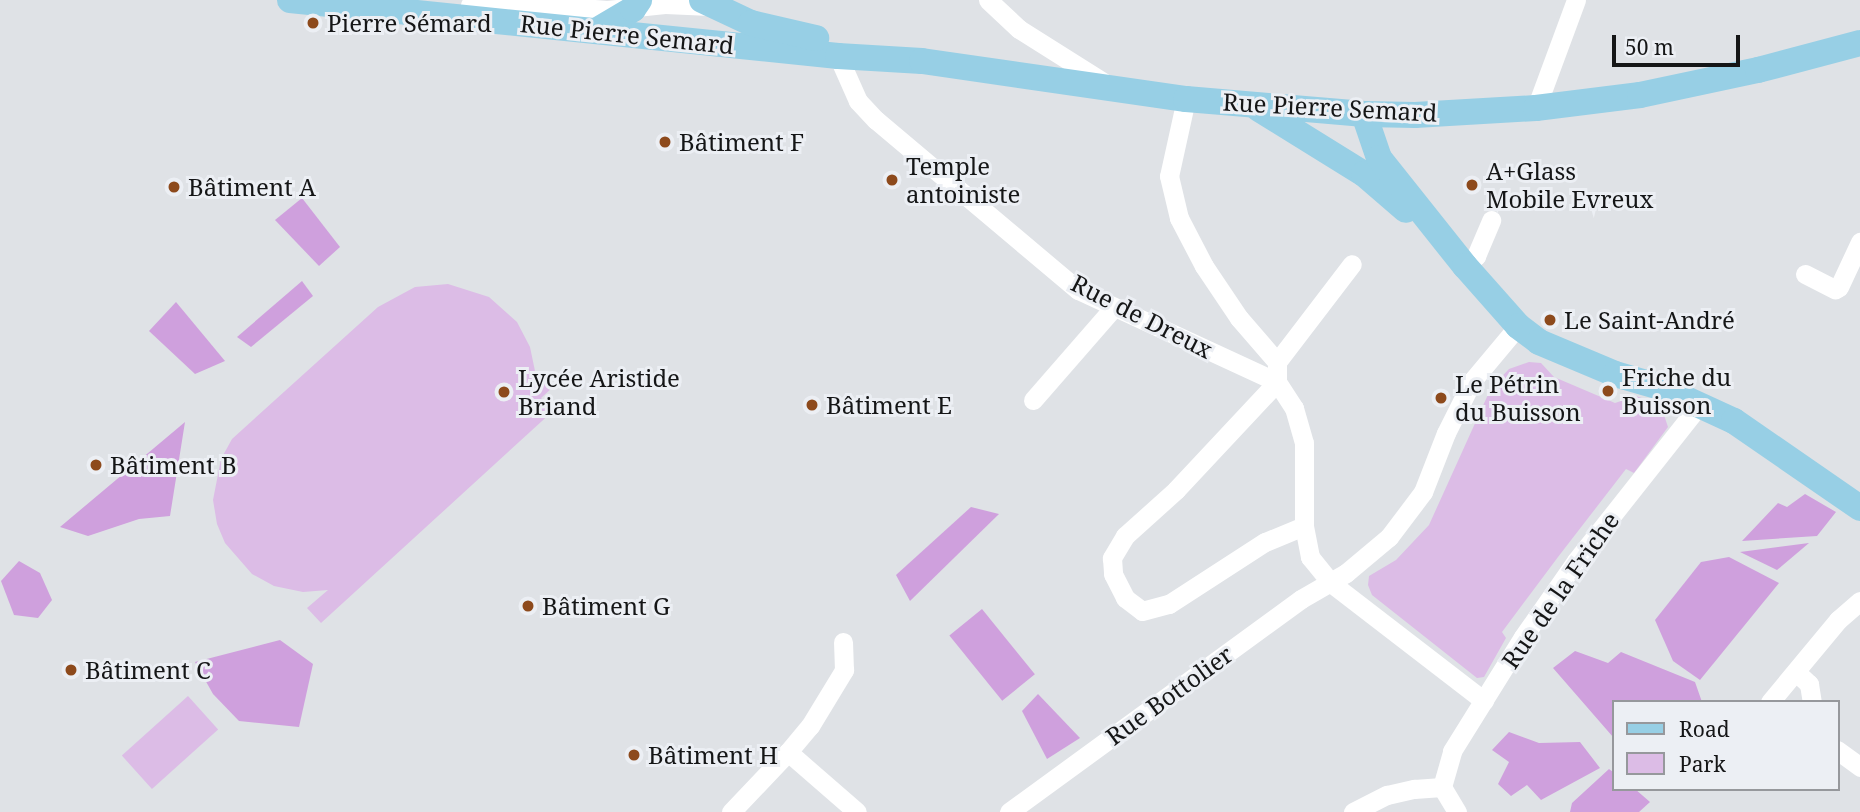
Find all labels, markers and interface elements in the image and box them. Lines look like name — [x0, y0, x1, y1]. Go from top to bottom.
street label: Rue Pierre Semard — [519, 8, 735, 60]
place label: Pierre Sémard — [327, 9, 492, 37]
marker: Pierre Sémard — [305, 15, 321, 31]
scale bar — [1615, 21, 1743, 65]
text: 50 m — [1625, 33, 1674, 61]
street label: Rue Pierre Semard — [1222, 87, 1438, 127]
place label: Bâtiment F — [679, 128, 804, 156]
marker: Bâtiment F — [657, 134, 673, 150]
place label: Temple antoiniste — [906, 152, 1020, 208]
place label: A+Glass Mobile Evreux — [1486, 157, 1653, 213]
marker: Temple antoiniste — [884, 172, 900, 188]
place label: Bâtiment A — [188, 173, 316, 201]
marker: A+Glass Mobile Evreux — [1464, 177, 1480, 193]
marker: Bâtiment A — [166, 179, 182, 195]
street label: Rue de Dreux — [1067, 268, 1217, 364]
place label: Le Saint-André — [1564, 306, 1735, 334]
marker: Le Saint-André — [1542, 312, 1558, 328]
place label: Friche du Buisson — [1622, 363, 1731, 419]
place label: Lycée Aristide Briand — [518, 364, 680, 420]
place label: Le Pétrin du Buisson — [1455, 370, 1581, 426]
marker: Friche du Buisson — [1600, 383, 1616, 399]
marker: Lycée Aristide Briand — [496, 384, 512, 400]
marker: Le Pétrin du Buisson — [1433, 390, 1449, 406]
place label: Bâtiment E — [826, 391, 952, 419]
marker: Bâtiment E — [804, 397, 820, 413]
place label: Bâtiment B — [110, 451, 237, 479]
marker: Bâtiment B — [88, 457, 104, 473]
street label: Rue de la Friche — [1495, 506, 1625, 674]
place label: Bâtiment G — [542, 592, 670, 620]
marker: Bâtiment G — [520, 598, 536, 614]
street label: Rue Bottolier — [1100, 639, 1238, 751]
place label: Bâtiment C — [85, 656, 211, 684]
marker: Bâtiment C — [63, 662, 79, 678]
legend — [1612, 700, 1839, 791]
text: Road — [1679, 715, 1730, 743]
place label: Bâtiment H — [648, 741, 778, 769]
marker: Bâtiment H — [626, 747, 642, 763]
text: Park — [1679, 750, 1726, 778]

